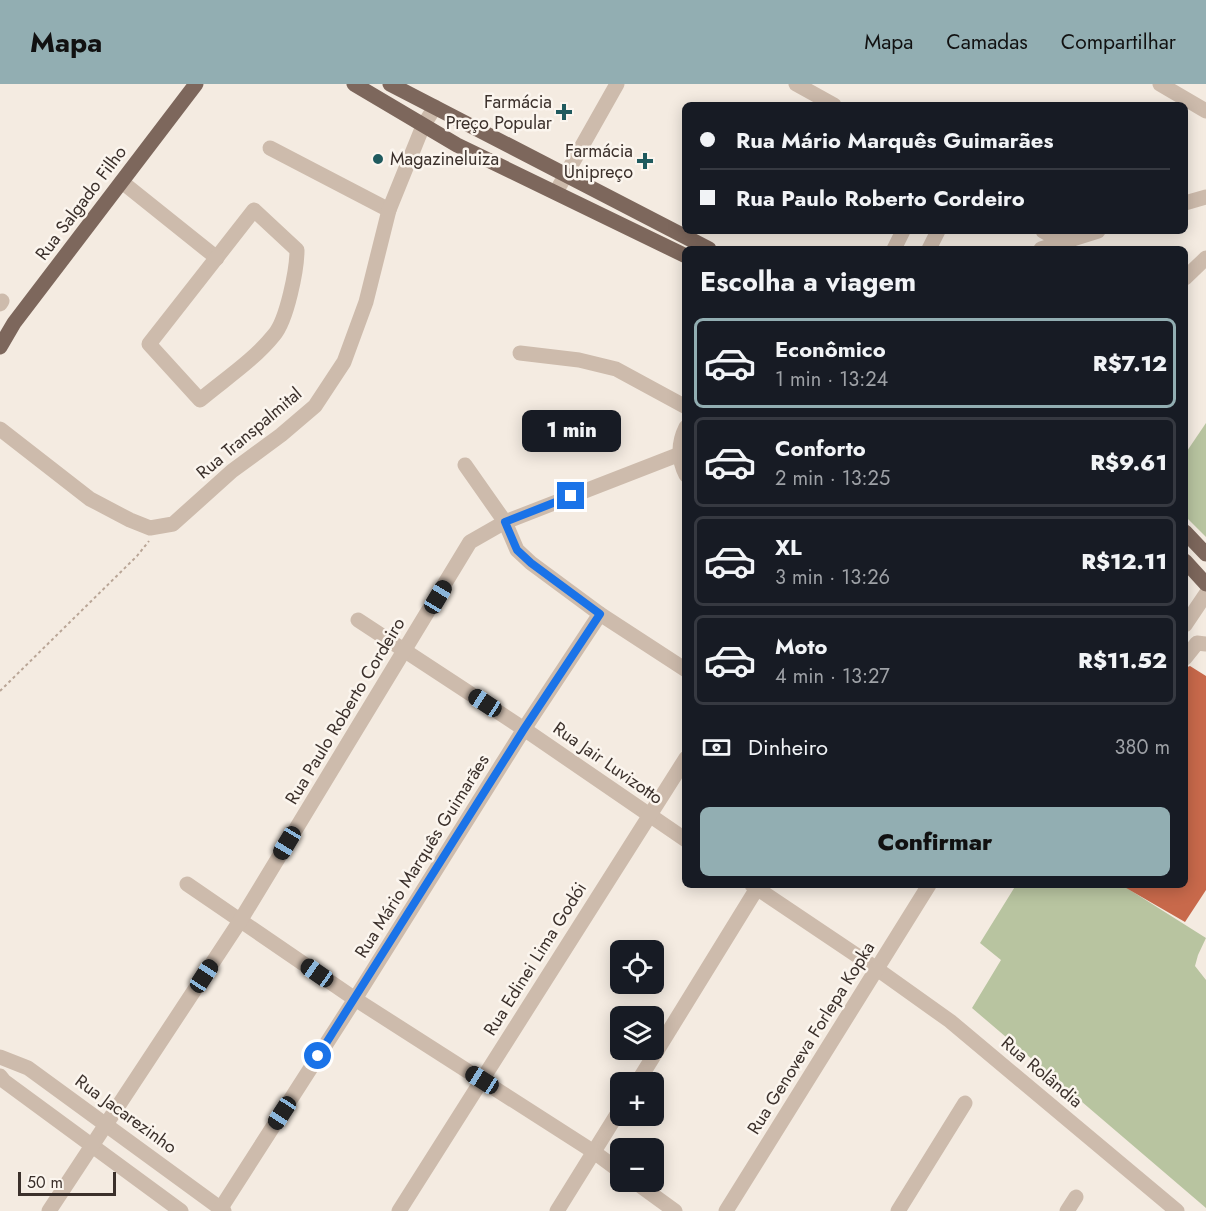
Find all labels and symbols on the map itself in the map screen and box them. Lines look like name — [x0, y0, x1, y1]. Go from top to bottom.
place label: Farmácia Preço Popular — [446, 89, 553, 136]
marker: Farmácia Preço Popular — [557, 105, 571, 119]
place label: Farmácia Unipreço — [564, 138, 633, 185]
street label: Rua Salgado Filho — [29, 140, 133, 266]
place label: Magazineluiza — [390, 146, 499, 172]
marker: Magazineluiza — [371, 152, 385, 166]
marker: Farmácia Unipreço — [638, 154, 652, 168]
street label: Rua Transpalmital — [190, 381, 308, 485]
callout: 1 min — [522, 409, 620, 451]
route end — [557, 482, 584, 509]
car — [421, 577, 455, 617]
street label: Rua Paulo Roberto Cordeiro — [279, 613, 411, 809]
car — [465, 686, 505, 720]
street label: Rua Jair Luvizotto — [548, 715, 668, 811]
street label: Rua Mário Marquês Guimarães — [348, 749, 496, 963]
car — [270, 823, 304, 863]
street label: Rua Edinei Lima Godói — [477, 877, 593, 1041]
street label: Rua Genoveva Forlepa Kopka — [741, 937, 881, 1139]
car — [297, 955, 337, 991]
car — [187, 956, 221, 996]
street label: Rua Rolândia — [996, 1030, 1088, 1114]
route start — [304, 1042, 331, 1069]
car — [462, 1063, 502, 1097]
street label: Rua Jacarezinho — [70, 1068, 182, 1160]
car — [265, 1093, 299, 1133]
scale bar — [18, 1169, 116, 1196]

